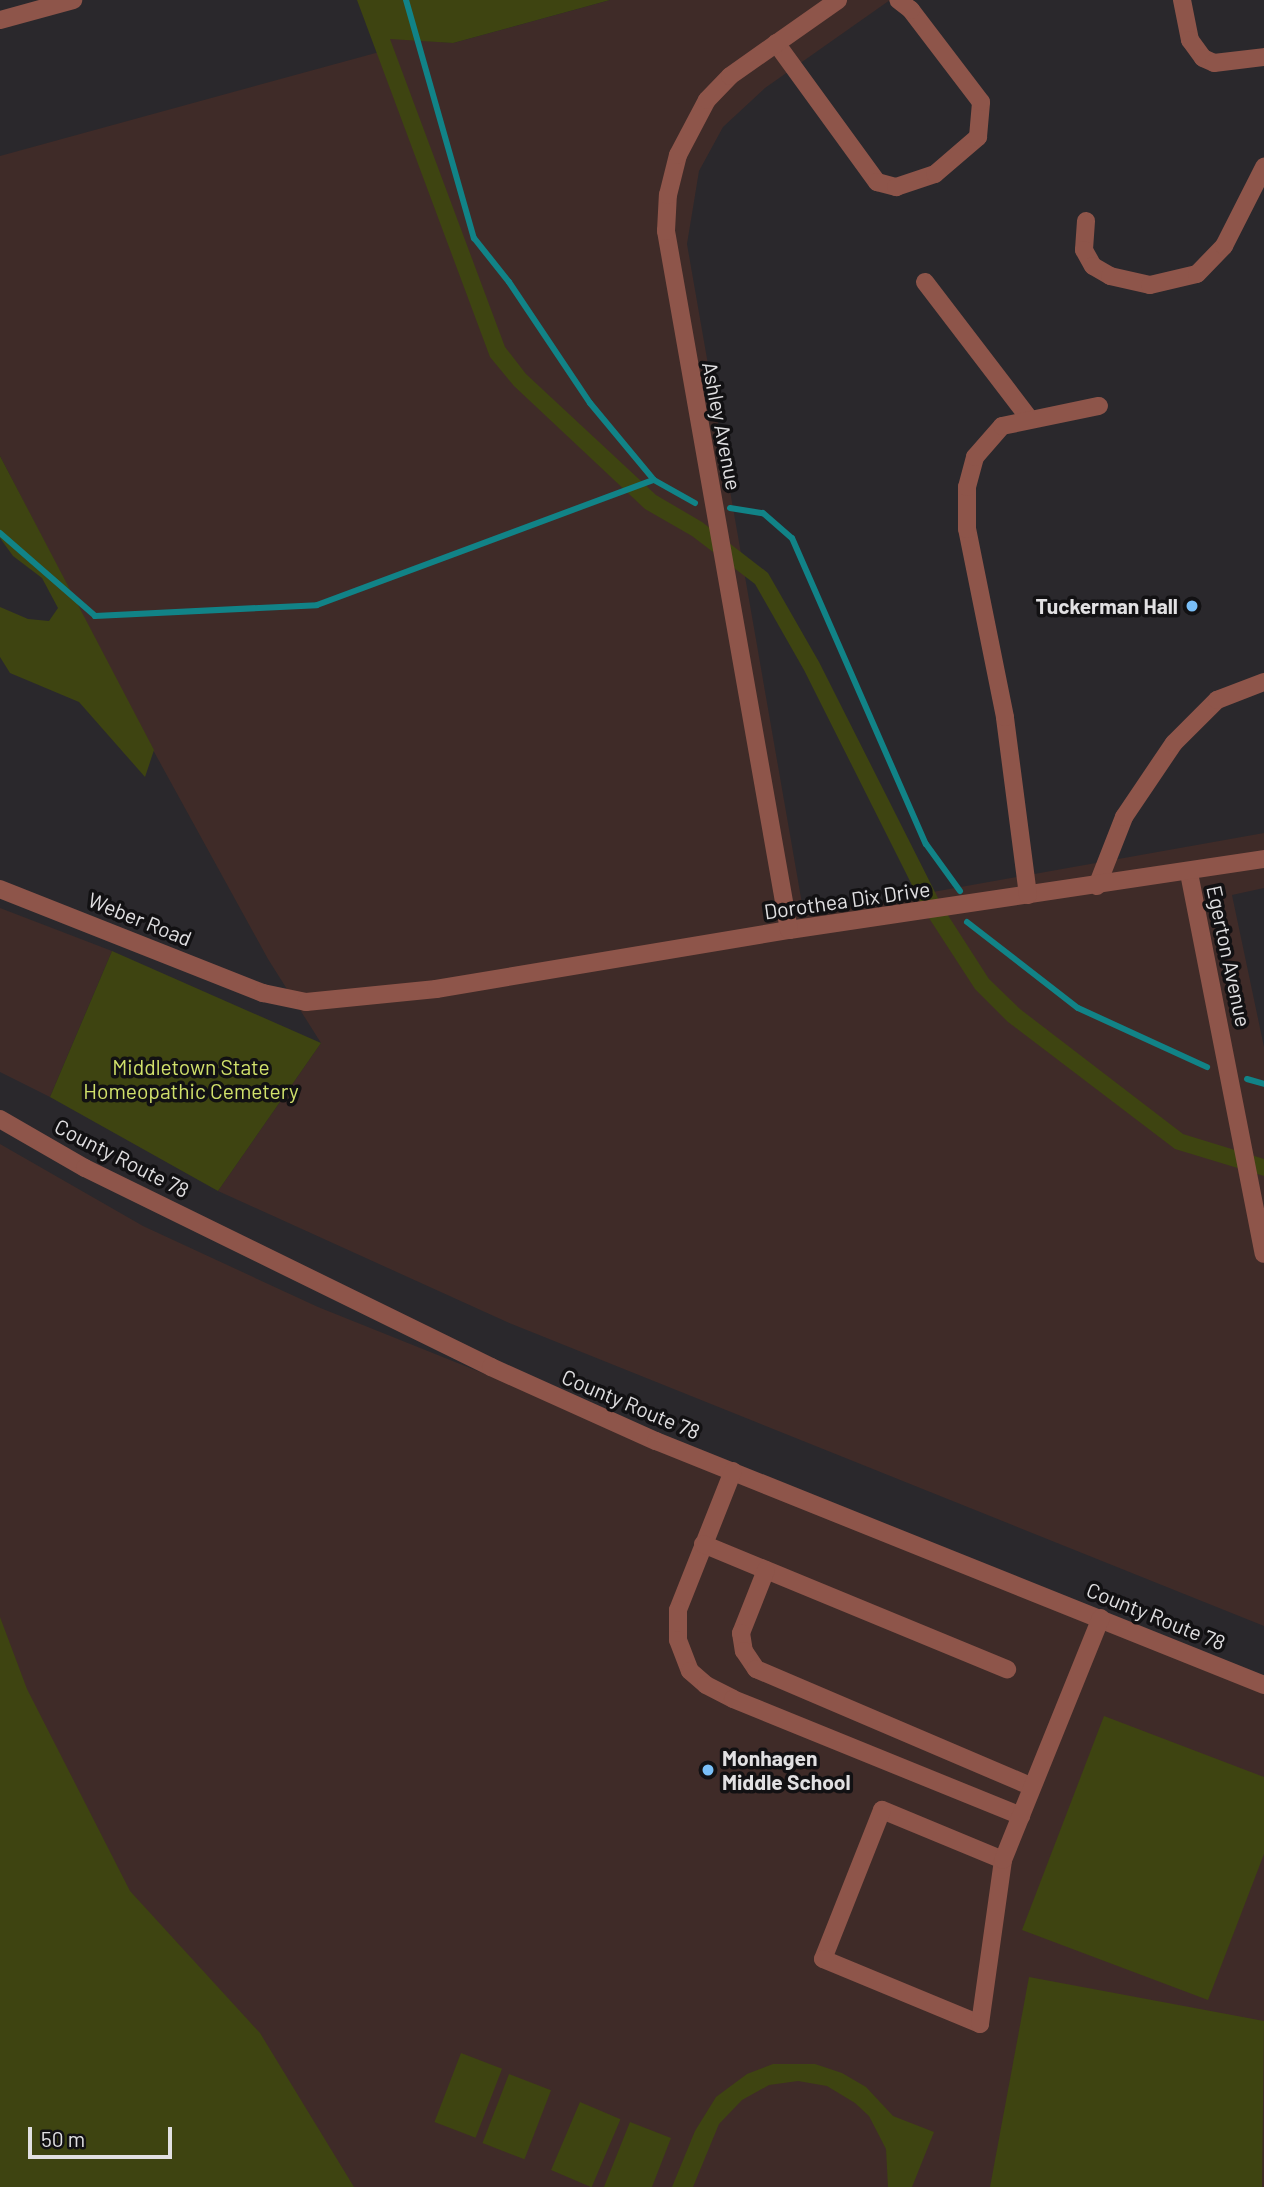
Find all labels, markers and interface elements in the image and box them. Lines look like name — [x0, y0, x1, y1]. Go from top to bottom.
street label: Ashley Avenue — [697, 360, 747, 492]
place label: Tuckerman Hall — [1035, 593, 1178, 619]
marker: Tuckerman Hall — [1184, 598, 1200, 614]
street label: Dorothea Dix Drive — [762, 876, 932, 924]
street label: Egerton Avenue — [1202, 883, 1256, 1029]
street label: Weber Road — [85, 887, 195, 951]
park label: Middletown State Homeopathic Cemetery — [83, 1054, 299, 1104]
street label: County Route 78 — [51, 1113, 193, 1203]
street label: County Route 78 — [558, 1364, 704, 1444]
street label: County Route 78 — [1083, 1577, 1229, 1655]
place label: Monhagen Middle School — [722, 1745, 851, 1795]
marker: Monhagen Middle School — [700, 1762, 716, 1778]
scale bar — [32, 2114, 175, 2158]
text: 50 m — [41, 2126, 85, 2151]

